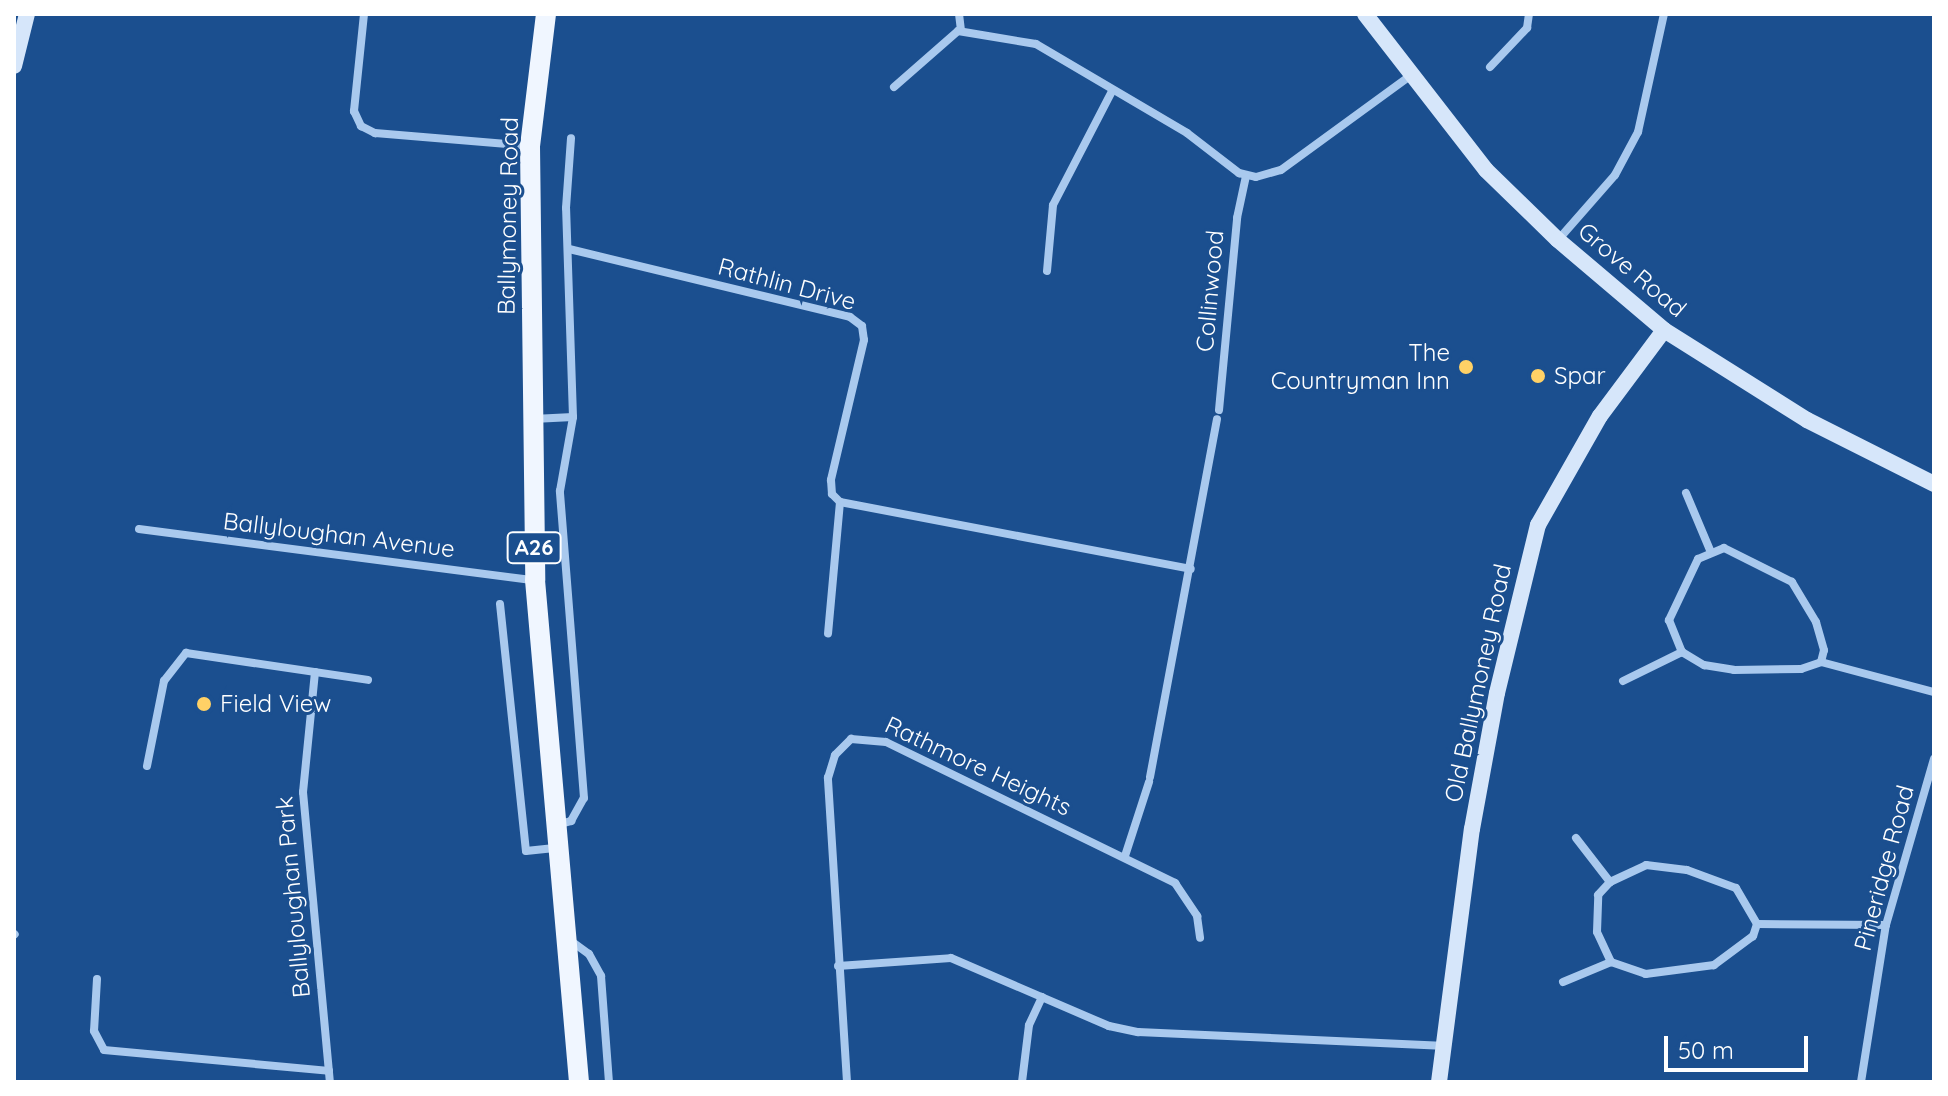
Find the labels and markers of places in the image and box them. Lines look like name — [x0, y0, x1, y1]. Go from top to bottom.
place label: The Countryman Inn — [1271, 339, 1450, 395]
marker: The Countryman Inn — [1457, 358, 1475, 376]
place label: Spar — [1554, 362, 1606, 390]
marker: Spar — [1529, 367, 1547, 385]
place label: Field View — [220, 690, 331, 718]
marker: Field View — [195, 695, 213, 713]

